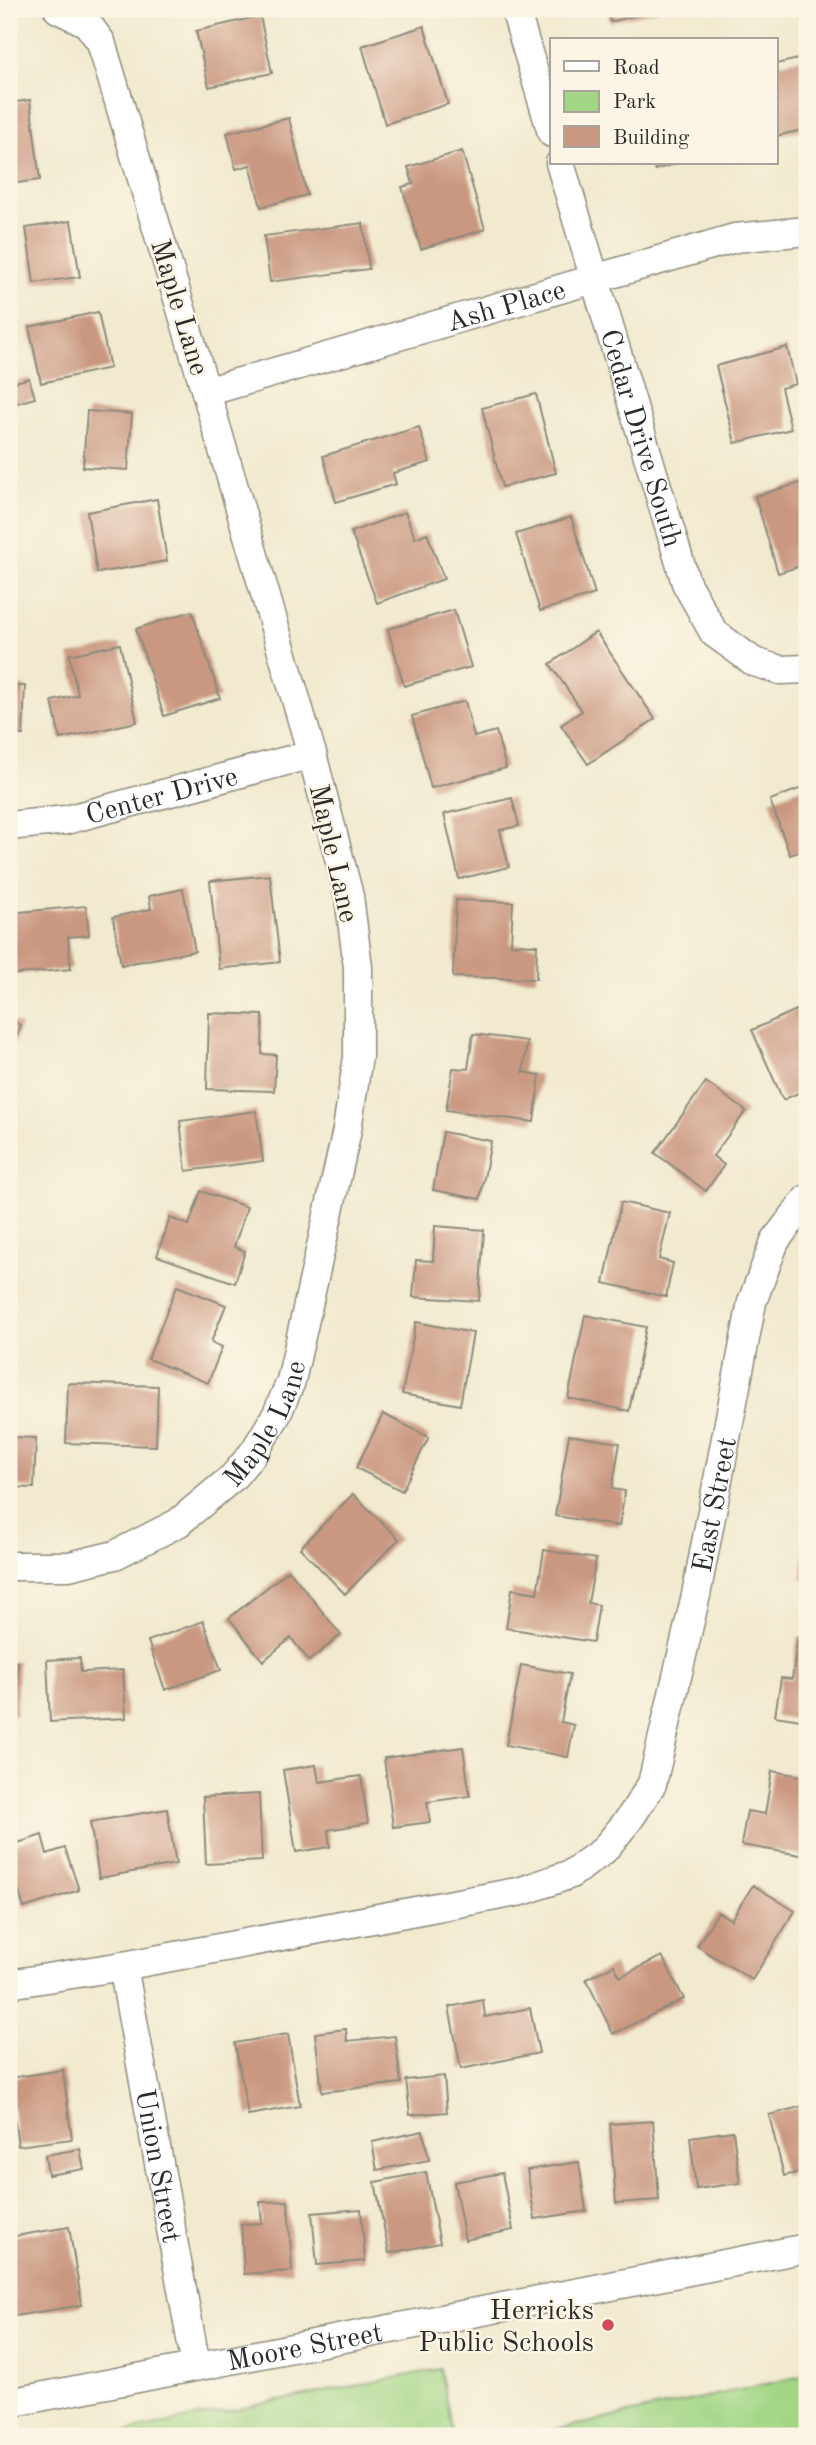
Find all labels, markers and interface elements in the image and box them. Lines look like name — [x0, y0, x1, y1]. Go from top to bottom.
legend — [550, 38, 778, 164]
text: Road — [613, 58, 660, 79]
text: Park — [613, 92, 656, 113]
text: Building — [613, 128, 690, 149]
street label: Maple Lane — [144, 237, 212, 379]
street label: Ash Place — [444, 277, 569, 338]
street label: Cedar Drive South — [594, 327, 685, 551]
street label: Center Drive — [83, 764, 241, 831]
street label: Maple Lane — [303, 782, 362, 925]
street label: Maple Lane — [220, 1358, 312, 1493]
street label: East Street — [690, 1435, 743, 1575]
street label: Union Street — [129, 2087, 184, 2245]
place label: Herricks Public Schools — [418, 2298, 594, 2358]
marker: Herricks Public Schools — [600, 2317, 616, 2333]
street label: Moore Street — [225, 2320, 385, 2377]

